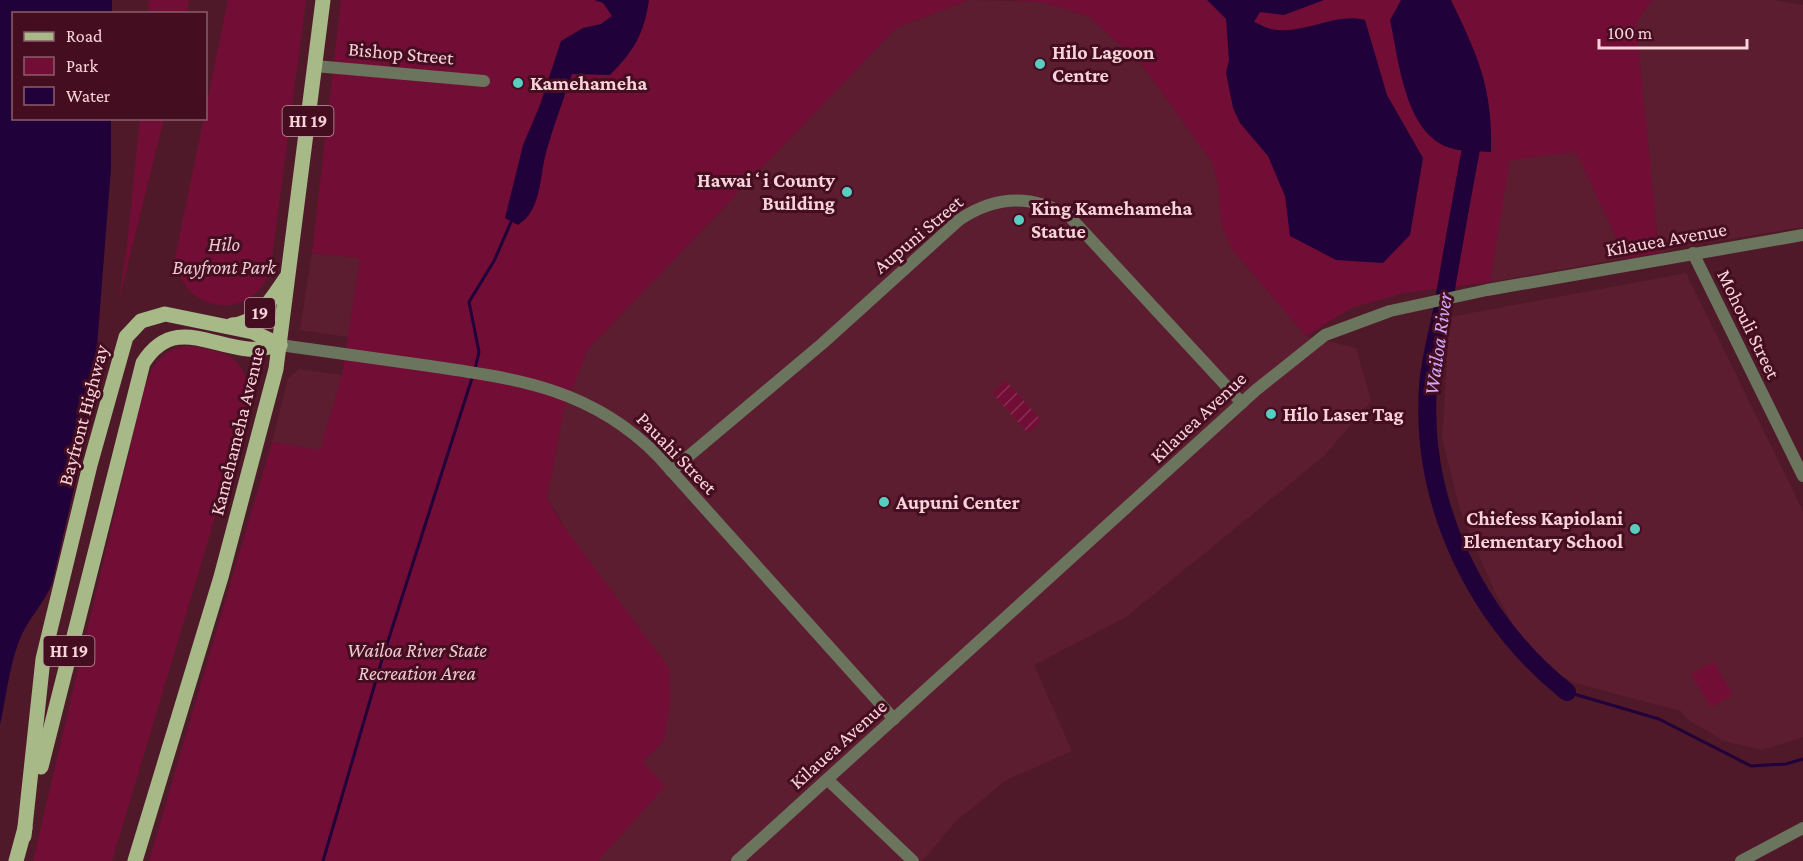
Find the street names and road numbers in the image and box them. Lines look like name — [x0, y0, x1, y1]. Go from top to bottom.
street label: Bishop Street — [347, 37, 455, 70]
road number: HI 19 — [282, 106, 334, 136]
street label: Aupuni Street — [869, 190, 968, 278]
street label: Kilauea Avenue — [1604, 217, 1728, 260]
street label: Mohouli Street — [1713, 266, 1785, 383]
road number: 19 — [245, 298, 275, 328]
street label: Bayfront Highway — [54, 341, 114, 488]
street label: Kamehameha Avenue — [205, 344, 269, 518]
street label: Kilauea Avenue — [1146, 367, 1250, 467]
street label: Pauahi Street — [632, 407, 722, 499]
road number: HI 19 — [44, 636, 94, 666]
street label: Kilauea Avenue — [785, 695, 891, 793]

